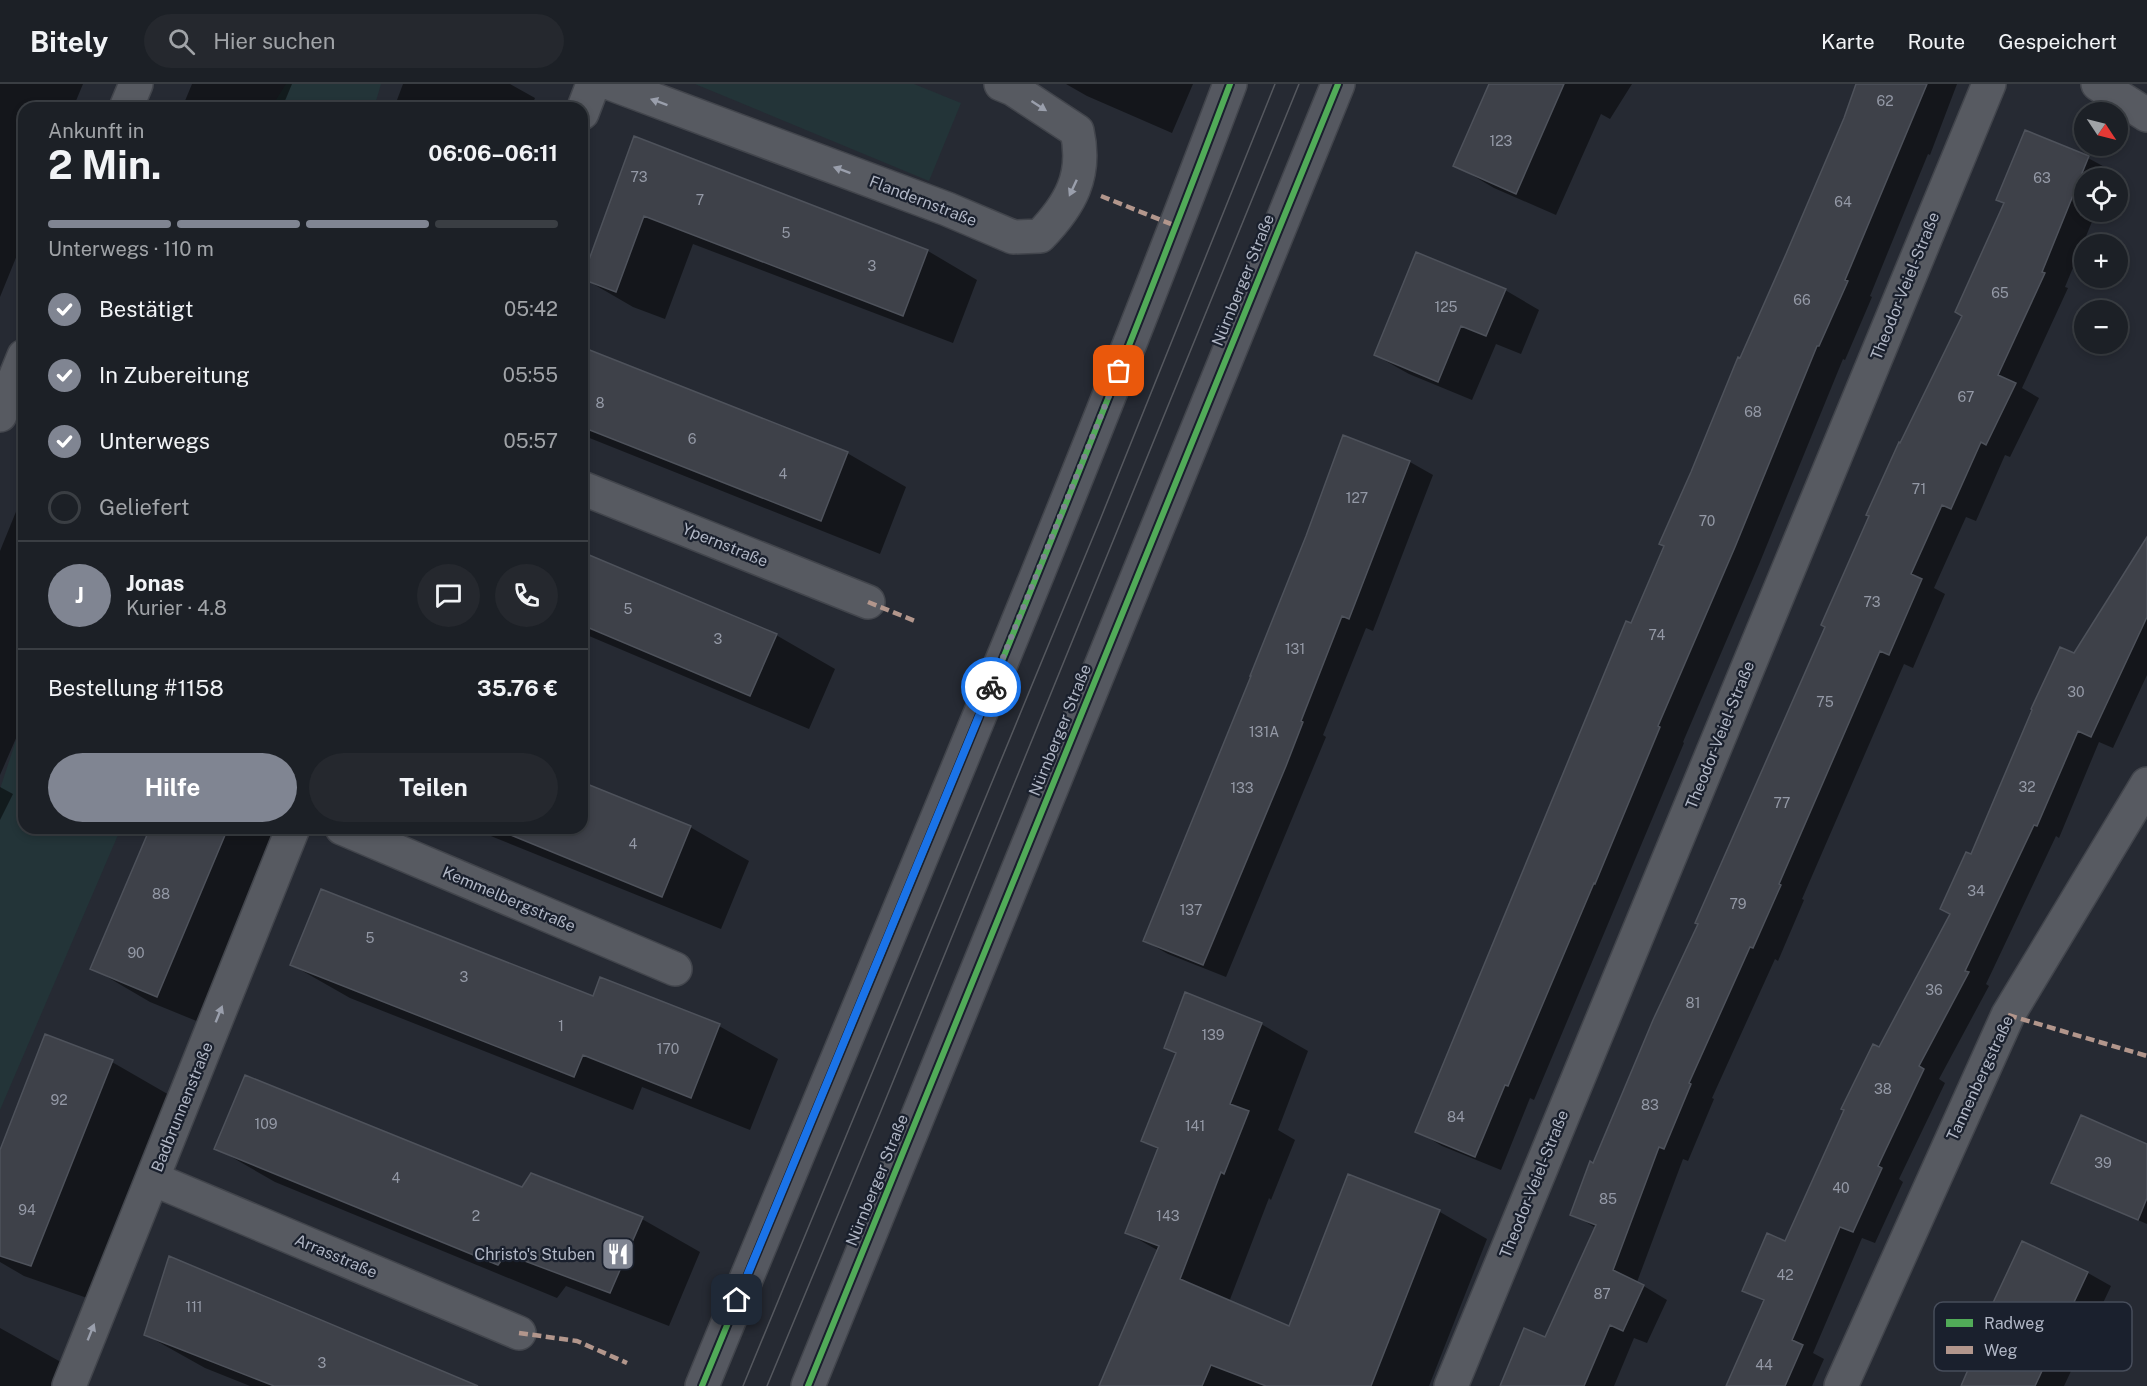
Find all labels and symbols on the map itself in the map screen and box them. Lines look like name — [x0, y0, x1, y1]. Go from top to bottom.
house number: 62 — [1876, 93, 1894, 109]
one-way arrow — [650, 96, 668, 106]
one-way arrow — [1031, 101, 1048, 112]
north arrow — [2074, 102, 2128, 156]
house number: 123 — [1490, 133, 1513, 149]
one-way arrow — [832, 164, 850, 174]
house number: 73 — [631, 169, 648, 185]
house number: 63 — [2033, 170, 2051, 186]
street label: Flandernstraße — [866, 172, 980, 230]
one-way arrow — [1069, 179, 1079, 197]
house number: 7 — [696, 192, 704, 208]
house number: 64 — [1834, 194, 1852, 210]
street label: Theodor-Veiel-Straße — [1867, 209, 1943, 363]
street label: Nürnberger Straße — [1208, 211, 1278, 349]
house number: 5 — [782, 225, 791, 241]
house number: 3 — [868, 258, 877, 274]
house number: 65 — [1991, 285, 2009, 301]
house number: 66 — [1793, 292, 1811, 308]
house number: 125 — [1434, 299, 1458, 315]
pin — [1093, 345, 1144, 396]
house number: 67 — [1958, 389, 1974, 405]
house number: 8 — [595, 395, 605, 411]
house number: 68 — [1744, 404, 1762, 420]
house number: 6 — [688, 431, 697, 447]
house number: 4 — [779, 466, 788, 482]
house number: 71 — [1912, 481, 1926, 497]
house number: 127 — [1346, 490, 1368, 506]
house number: 70 — [1699, 513, 1715, 529]
street label: Ypernstraße — [679, 519, 771, 571]
house number: 73 — [1864, 594, 1881, 610]
house number: 5 — [624, 601, 633, 617]
house number: 74 — [1649, 627, 1666, 643]
house number: 3 — [714, 631, 723, 647]
house number: 131 — [1285, 641, 1305, 657]
courier — [961, 657, 1021, 717]
street label: Theodor-Veiel-Straße — [1682, 658, 1758, 812]
street label: Nürnberger Straße — [1025, 661, 1095, 799]
house number: 30 — [2067, 684, 2085, 700]
house number: 75 — [1816, 694, 1834, 710]
house number: 131A — [1249, 724, 1279, 740]
house number: 32 — [2018, 779, 2036, 795]
house number: 133 — [1230, 780, 1254, 796]
house number: 77 — [1774, 795, 1791, 811]
house number: 4 — [629, 836, 638, 852]
street label: Kemmelbergstraße — [440, 862, 578, 936]
house number: 34 — [1967, 883, 1985, 899]
house number: 88 — [152, 886, 170, 902]
house number: 79 — [1730, 896, 1747, 912]
house number: 137 — [1180, 902, 1202, 918]
house number: 5 — [366, 930, 375, 946]
house number: 90 — [127, 945, 145, 961]
house number: 3 — [460, 969, 469, 985]
house number: 36 — [1925, 982, 1943, 998]
house number: 81 — [1686, 995, 1700, 1011]
one-way arrow — [214, 1005, 224, 1023]
street label: Tannenbergstraße — [1943, 1012, 2017, 1144]
house number: 1 — [558, 1018, 564, 1034]
house number: 139 — [1201, 1027, 1225, 1043]
street label: Badbrunnenstraße — [147, 1039, 217, 1175]
house number: 170 — [657, 1041, 679, 1057]
house number: 38 — [1874, 1081, 1892, 1097]
house number: 92 — [50, 1092, 68, 1108]
house number: 83 — [1641, 1097, 1659, 1113]
street label: Theodor-Veiel-Straße — [1496, 1107, 1572, 1261]
house number: 84 — [1447, 1109, 1465, 1125]
street label: Nürnberger Straße — [842, 1111, 912, 1249]
house number: 109 — [255, 1116, 278, 1132]
house number: 141 — [1185, 1118, 1205, 1134]
house number: 39 — [2094, 1155, 2112, 1171]
house number: 4 — [392, 1170, 401, 1186]
house number: 40 — [1832, 1180, 1850, 1196]
house number: 85 — [1599, 1191, 1617, 1207]
house number: 94 — [18, 1202, 36, 1218]
house number: 2 — [472, 1208, 480, 1224]
house number: 143 — [1156, 1208, 1180, 1224]
street label: Arrasstraße — [292, 1230, 380, 1282]
restaurant icon: Christo's Stuben — [600, 1236, 636, 1272]
place label: Christo's Stuben — [474, 1245, 595, 1264]
house number: 42 — [1776, 1267, 1794, 1283]
pin — [711, 1274, 762, 1325]
house number: 87 — [1593, 1286, 1611, 1302]
house number: 111 — [185, 1299, 203, 1315]
legend — [1934, 1302, 2132, 1371]
text: Radweg — [1984, 1314, 2044, 1333]
one-way arrow — [86, 1322, 96, 1340]
text: Weg — [1984, 1341, 2018, 1360]
house number: 3 — [318, 1355, 327, 1371]
house number: 44 — [1755, 1357, 1773, 1373]

